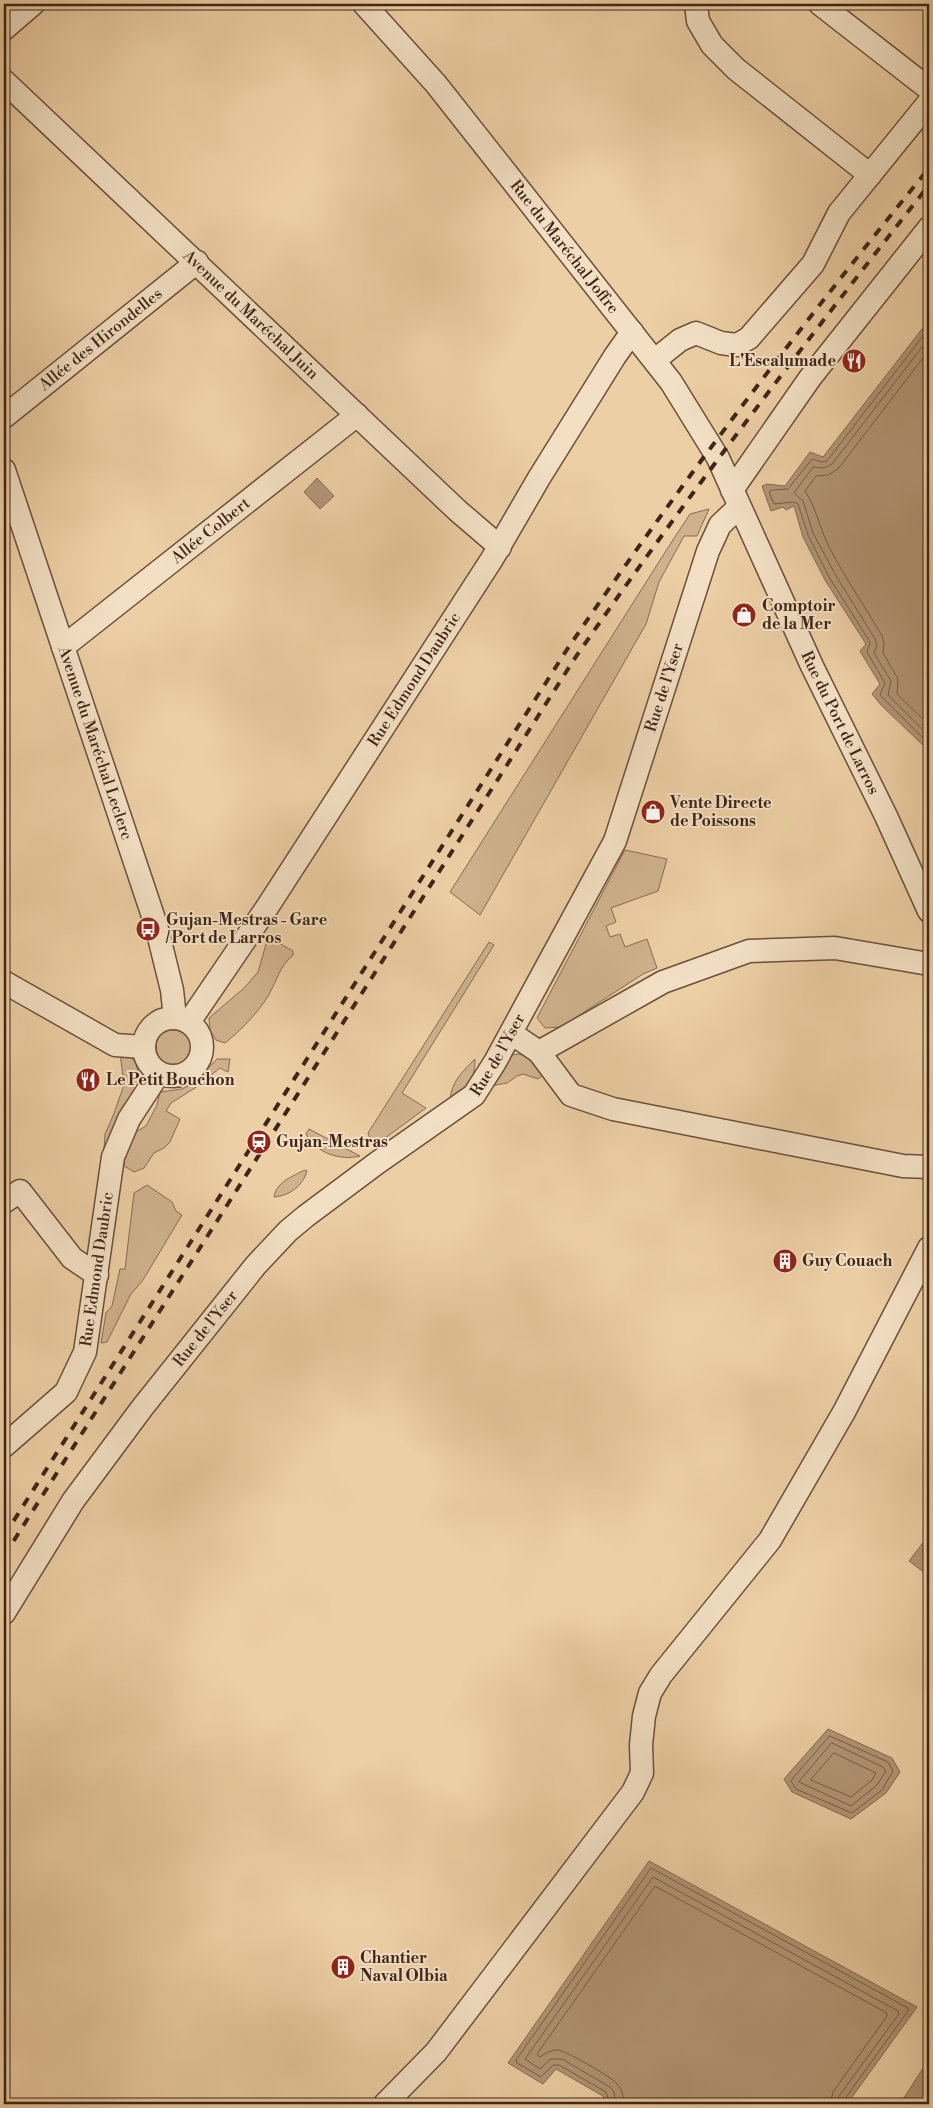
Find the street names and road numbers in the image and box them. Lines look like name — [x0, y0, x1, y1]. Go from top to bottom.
street label: Rue du Maréchal Joffre — [506, 176, 623, 318]
street label: Avenue du Maréchal Juin — [178, 245, 323, 384]
street label: Allée des Hirondelles — [34, 284, 166, 396]
street label: Allée Colbert — [166, 493, 254, 568]
street label: Rue Edmond Daubric — [364, 608, 465, 750]
street label: Rue de l'Yser — [641, 641, 688, 735]
street label: Avenue du Maréchal Leclerc — [53, 643, 137, 842]
street label: Rue du Port de Larros — [797, 648, 884, 798]
street label: Rue de l'Yser — [466, 1010, 529, 1100]
street label: Rue Edmond Daubric — [76, 1191, 118, 1348]
street label: Rue de l'Yser — [169, 1286, 242, 1371]

